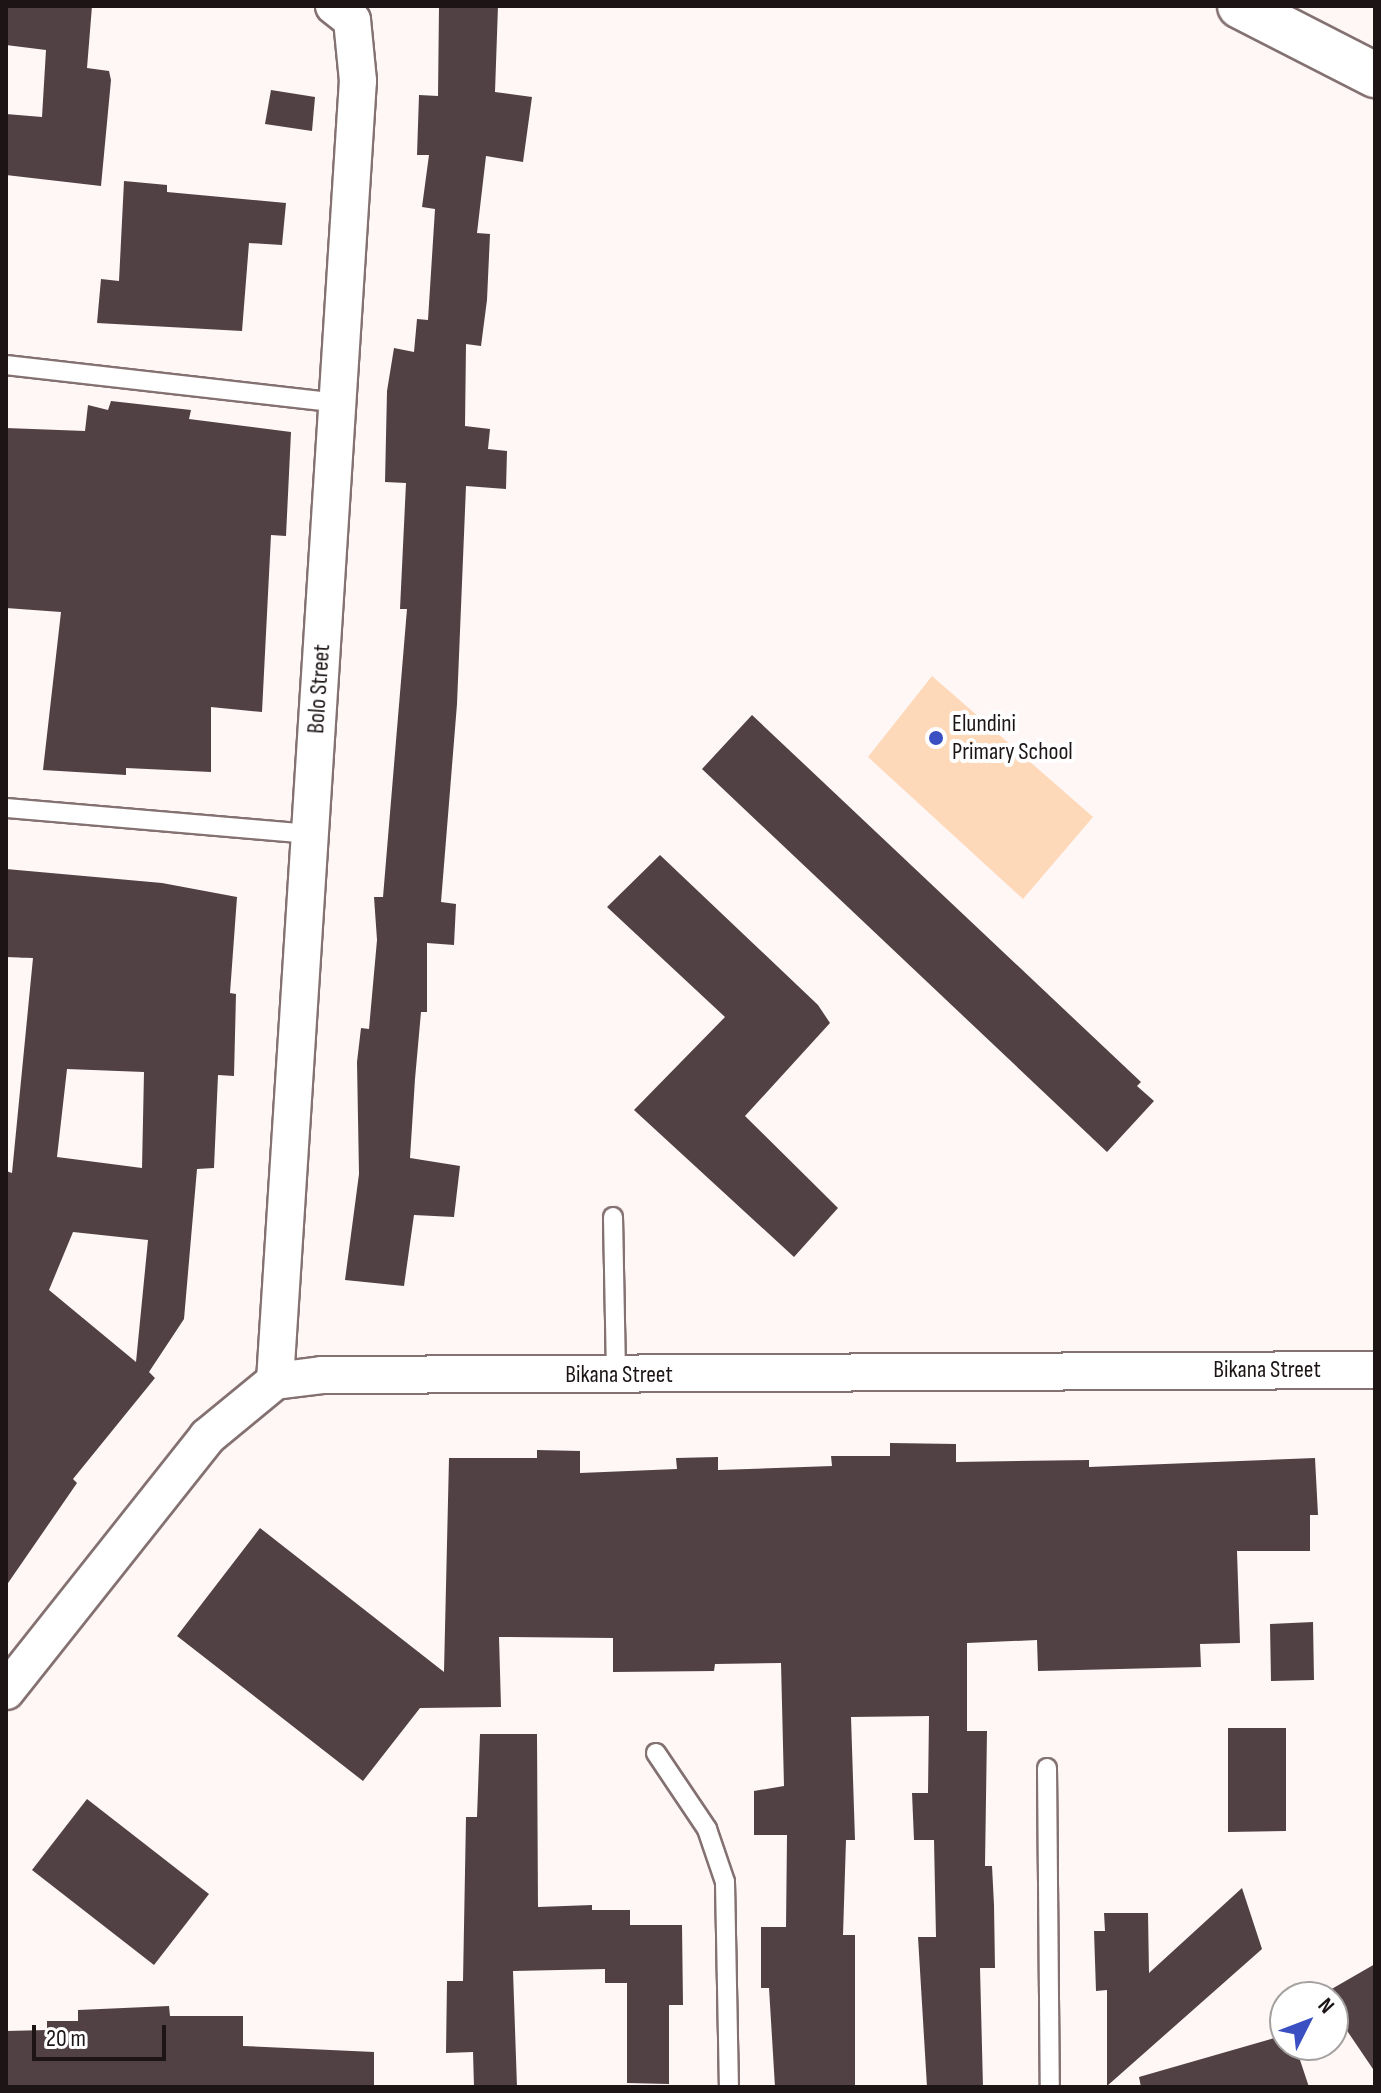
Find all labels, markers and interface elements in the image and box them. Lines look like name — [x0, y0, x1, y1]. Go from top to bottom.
street label: Bolo Street — [302, 643, 336, 735]
place label: Elundini Primary School — [952, 710, 1073, 766]
marker: Elundini Primary School — [927, 729, 945, 747]
street label: Bikana Street — [1213, 1356, 1321, 1384]
street label: Bikana Street — [565, 1361, 673, 1389]
north arrow — [1269, 1981, 1349, 2061]
text: N — [1312, 1993, 1340, 2019]
scale bar — [36, 2009, 170, 2059]
text: 20 m — [46, 2024, 86, 2053]

